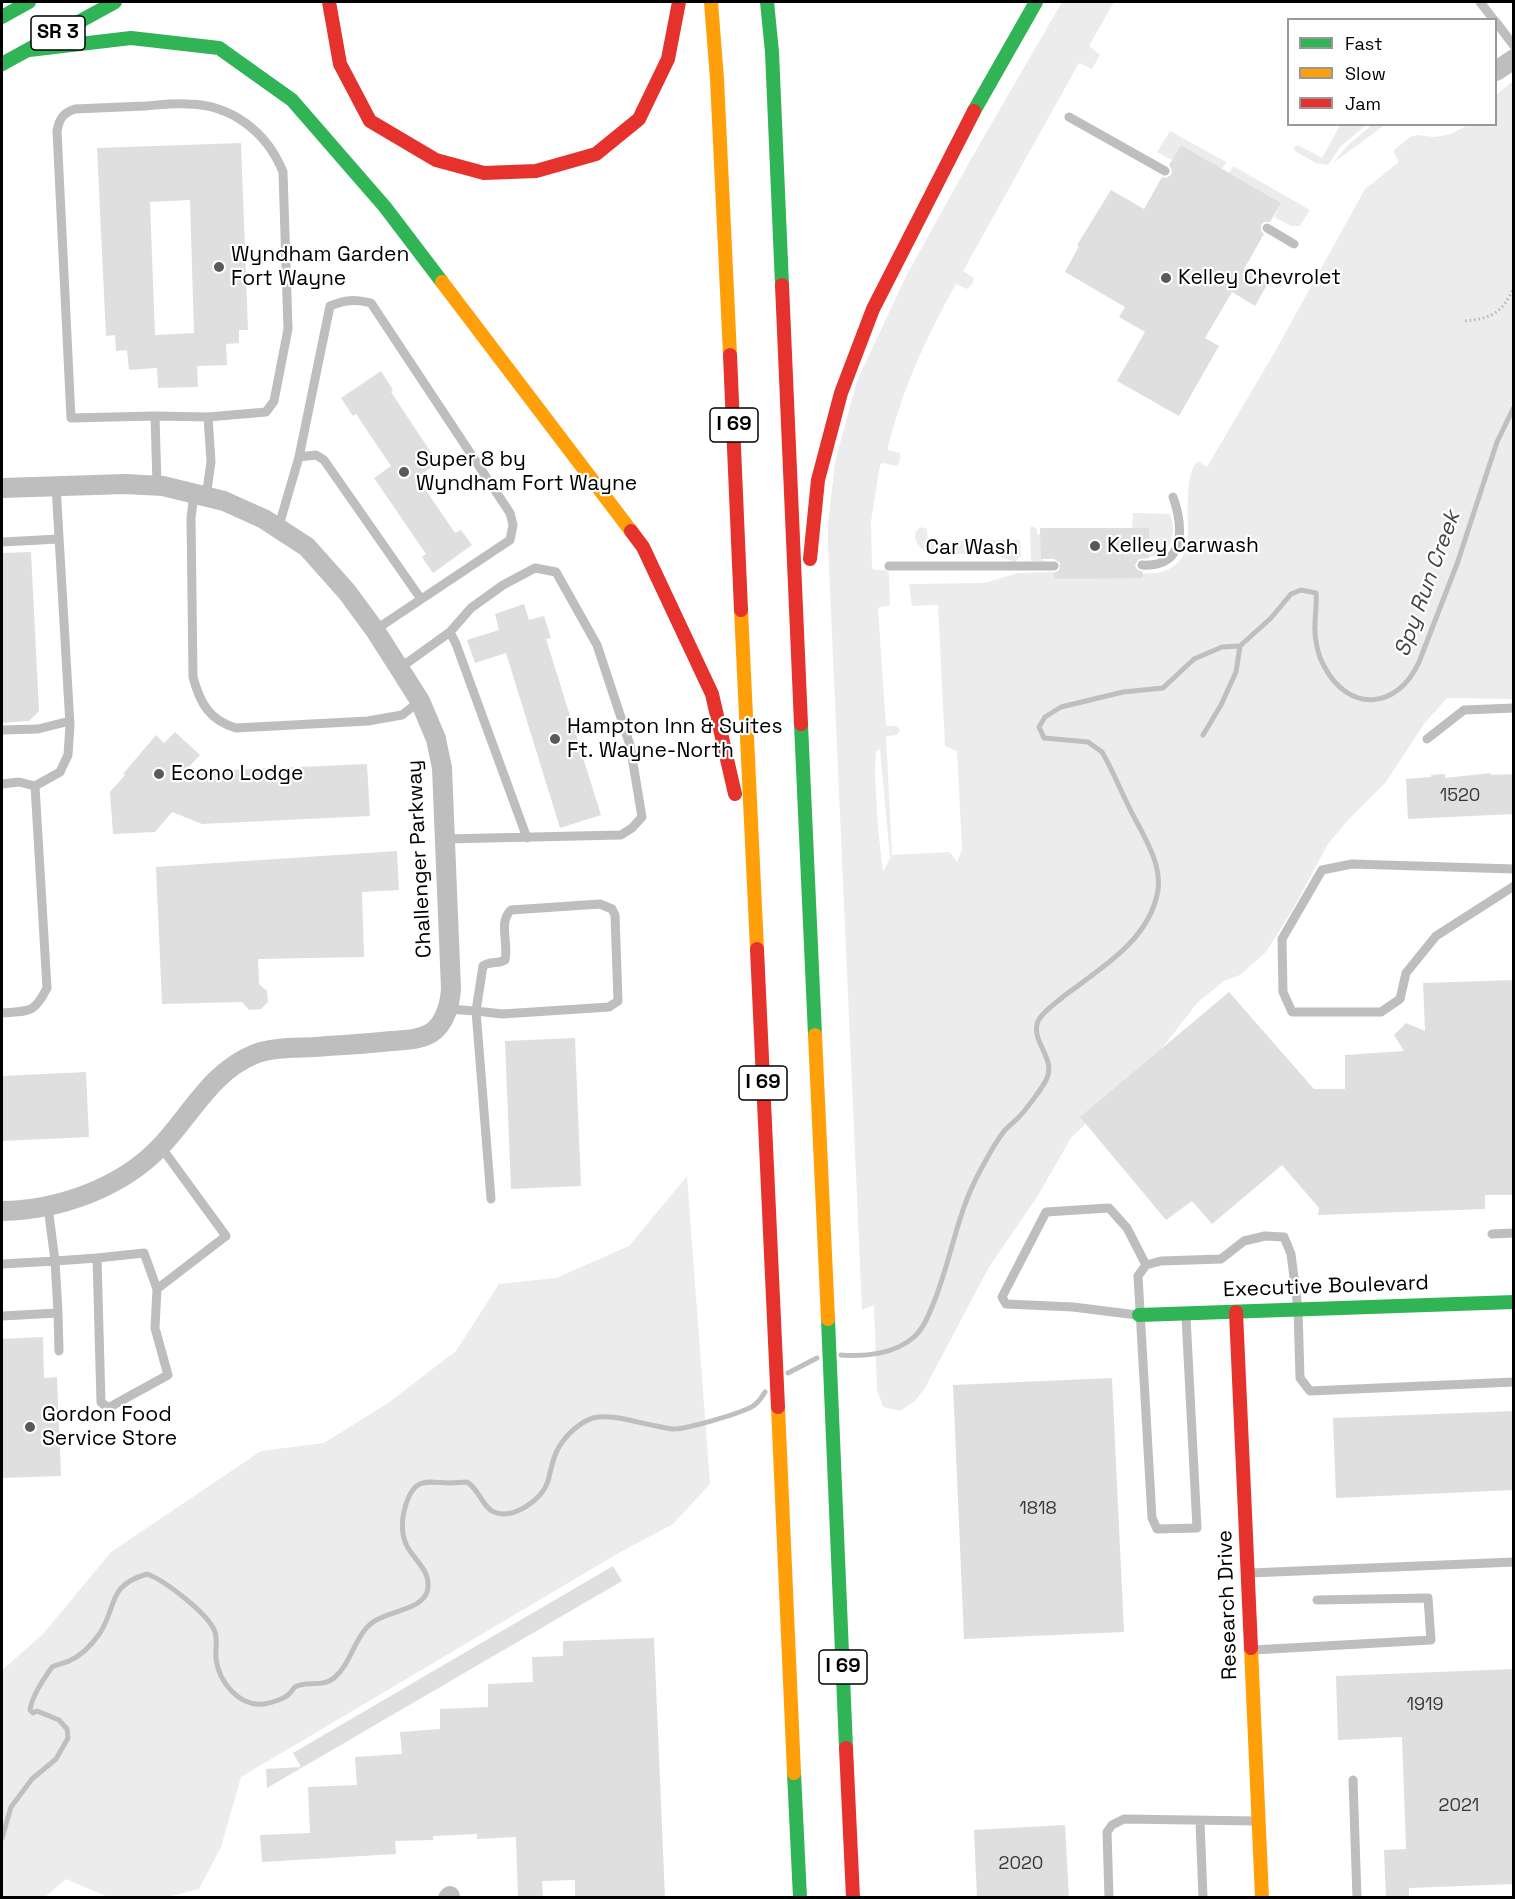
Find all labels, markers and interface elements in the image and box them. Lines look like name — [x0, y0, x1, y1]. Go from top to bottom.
road number: SR 3 — [31, 16, 85, 50]
legend — [1287, 18, 1497, 126]
text: Fast — [1345, 32, 1382, 55]
text: Slow — [1345, 62, 1386, 85]
text: Jam — [1345, 92, 1381, 115]
place label: Wyndham Garden Fort Wayne — [231, 242, 409, 292]
marker: Wyndham Garden Fort Wayne — [212, 260, 226, 274]
place label: Kelley Chevrolet — [1178, 265, 1341, 291]
marker: Kelley Chevrolet — [1159, 271, 1173, 285]
road number: I 69 — [710, 408, 758, 442]
place label: Super 8 by Wyndham Fort Wayne — [416, 447, 637, 497]
marker: Super 8 by Wyndham Fort Wayne — [397, 465, 411, 479]
water label: Spy Run Creek — [1389, 508, 1467, 660]
place label: Kelley Carwash — [1107, 533, 1259, 559]
street label: Car Wash — [926, 535, 1018, 561]
marker: Kelley Carwash — [1088, 539, 1102, 553]
place label: Hampton Inn & Suites Ft. Wayne-North — [567, 714, 783, 764]
marker: Hampton Inn & Suites Ft. Wayne-North — [548, 732, 562, 746]
street label: Challenger Parkway — [402, 759, 438, 959]
place label: Econo Lodge — [171, 761, 303, 787]
marker: Econo Lodge — [152, 767, 166, 781]
house number: 1520 — [1440, 785, 1480, 807]
road number: I 69 — [739, 1066, 787, 1100]
street label: Executive Boulevard — [1223, 1271, 1429, 1303]
place label: Gordon Food Service Store — [42, 1402, 177, 1452]
marker: Gordon Food Service Store — [23, 1420, 37, 1434]
house number: 1818 — [1019, 1498, 1057, 1520]
street label: Research Drive — [1213, 1530, 1243, 1680]
road number: I 69 — [819, 1650, 867, 1684]
house number: 1919 — [1406, 1694, 1444, 1716]
house number: 2021 — [1439, 1795, 1479, 1817]
house number: 2020 — [999, 1853, 1043, 1875]

